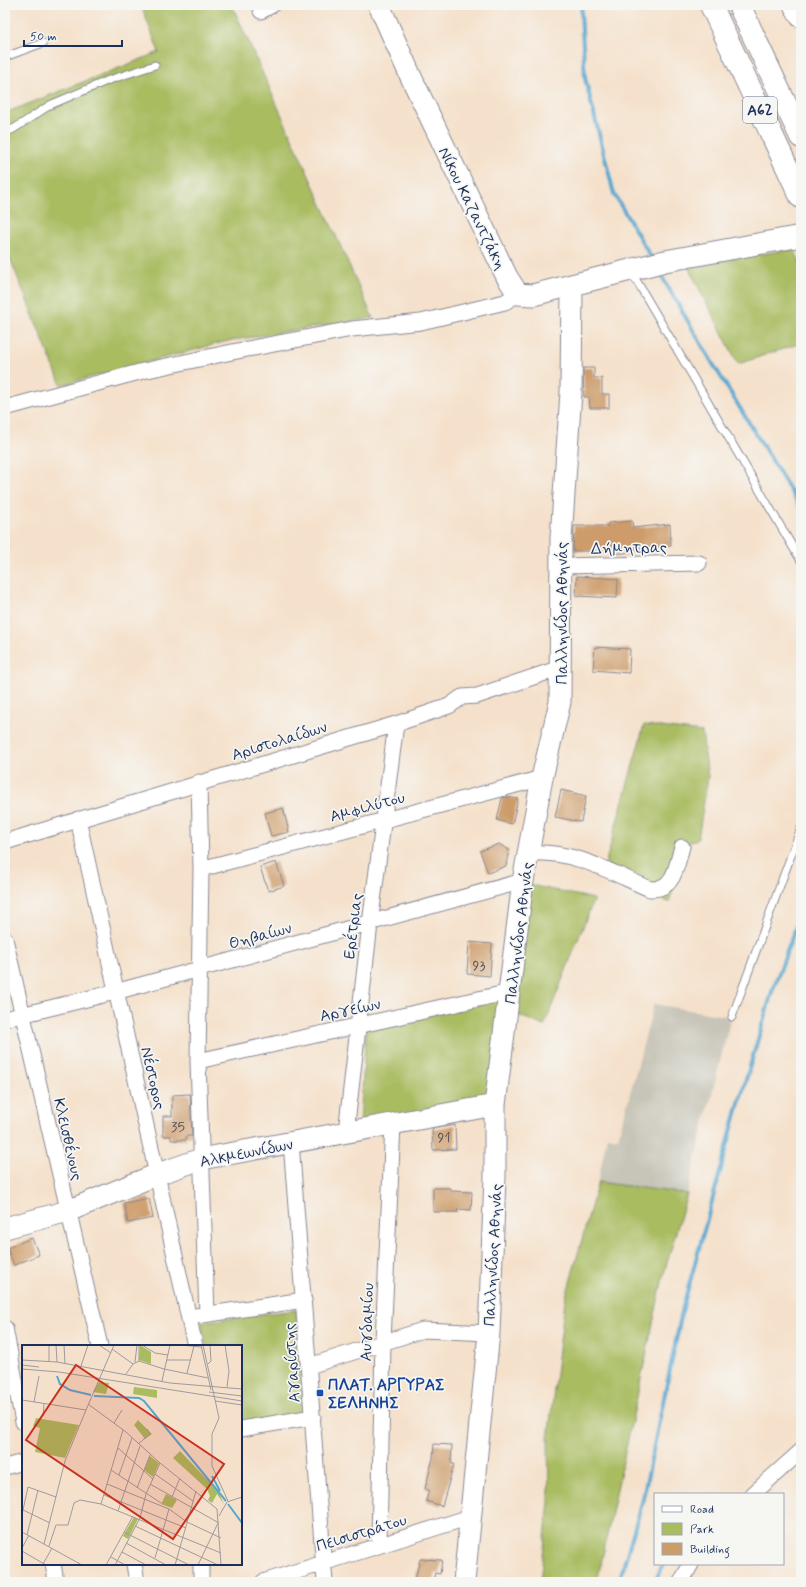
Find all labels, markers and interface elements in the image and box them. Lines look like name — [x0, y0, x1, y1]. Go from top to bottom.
scale bar — [24, 22, 122, 48]
text: 50 m — [30, 29, 57, 45]
road number: Α62 — [743, 97, 777, 123]
street label: Νίκου Καζαντζάκη — [433, 144, 510, 273]
street label: Δήμητρας — [591, 537, 667, 560]
street label: Παλληνίδος Αθηνάς — [552, 542, 573, 684]
street label: Αριστολαίδων — [229, 717, 330, 766]
street label: Αμφιλύτου — [328, 787, 407, 828]
street label: Παλληνίδος Αθηνάς — [500, 861, 539, 1005]
street label: Ερέτριας — [338, 892, 368, 960]
street label: Θηβαίων — [227, 918, 294, 955]
house number: 93 — [473, 957, 485, 975]
street label: Αργείων — [318, 994, 383, 1027]
street label: Νέστορος — [135, 1045, 171, 1112]
street label: Κλεισθένους — [48, 1096, 88, 1183]
house number: 35 — [171, 1118, 185, 1136]
house number: 91 — [438, 1129, 450, 1147]
street label: Αλκμεωνίδων — [198, 1134, 295, 1173]
street label: Παλληνίδος Αθηνάς — [479, 1183, 508, 1327]
street label: Αυγδαμίου — [356, 1282, 379, 1362]
street label: Αγαρίστης — [279, 1322, 306, 1403]
inset map — [22, 1345, 242, 1565]
place label: ΠΛΑΤ. ΑΡΓΥΡΑΣ ΣΕΛΗΝΗΣ — [328, 1375, 445, 1414]
marker: ΠΛΑΤ. ΑΡΓΥΡΑΣ ΣΕΛΗΝΗΣ — [315, 1388, 325, 1398]
legend — [654, 1493, 784, 1565]
text: Road — [690, 1502, 714, 1518]
street label: Πεισιστράτου — [314, 1510, 409, 1557]
text: Park — [690, 1522, 714, 1538]
text: Building — [690, 1542, 730, 1559]

